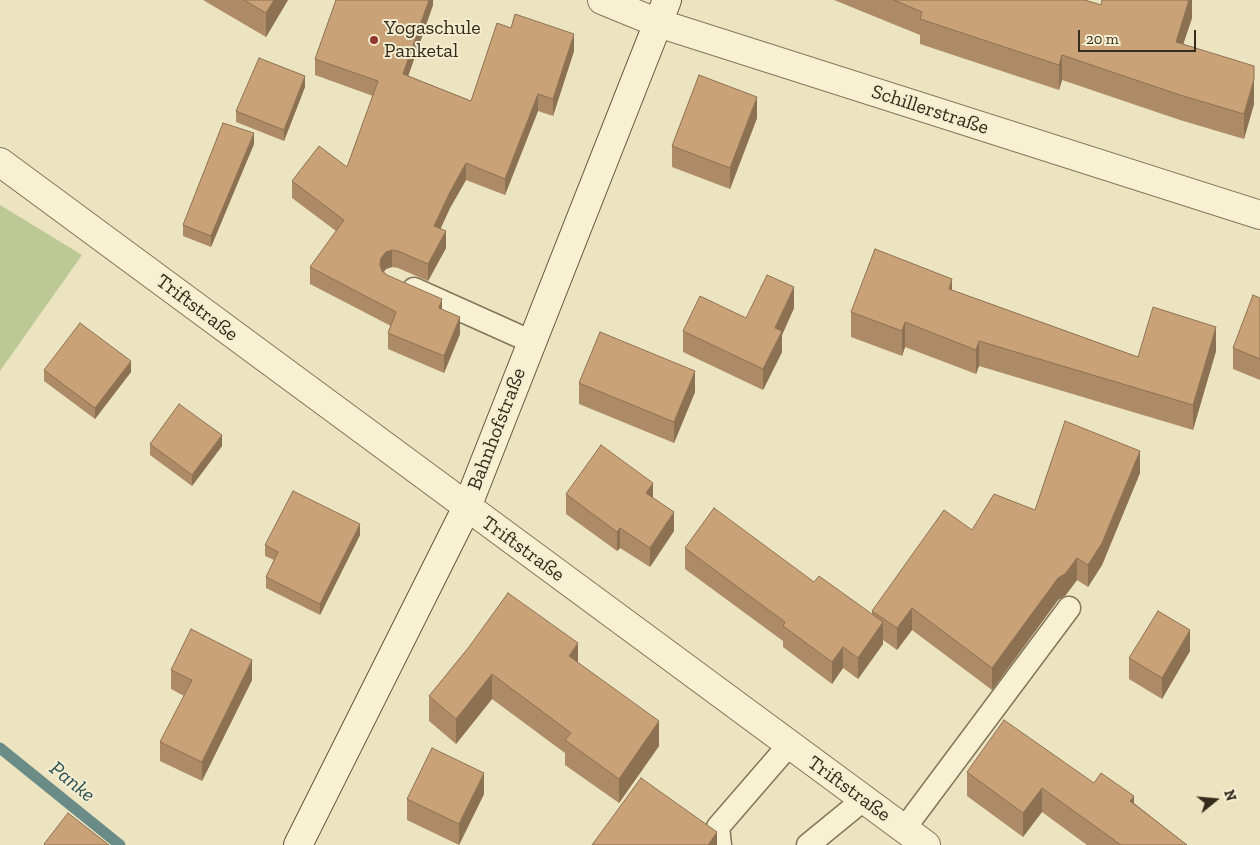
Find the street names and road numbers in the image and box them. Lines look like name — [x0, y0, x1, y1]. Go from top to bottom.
street label: Schillerstraße — [868, 80, 992, 140]
street label: Triftstraße — [151, 269, 243, 347]
street label: Bahnhofstraße — [463, 365, 531, 493]
street label: Triftstraße — [477, 511, 569, 587]
street label: Triftstraße — [803, 751, 895, 827]

